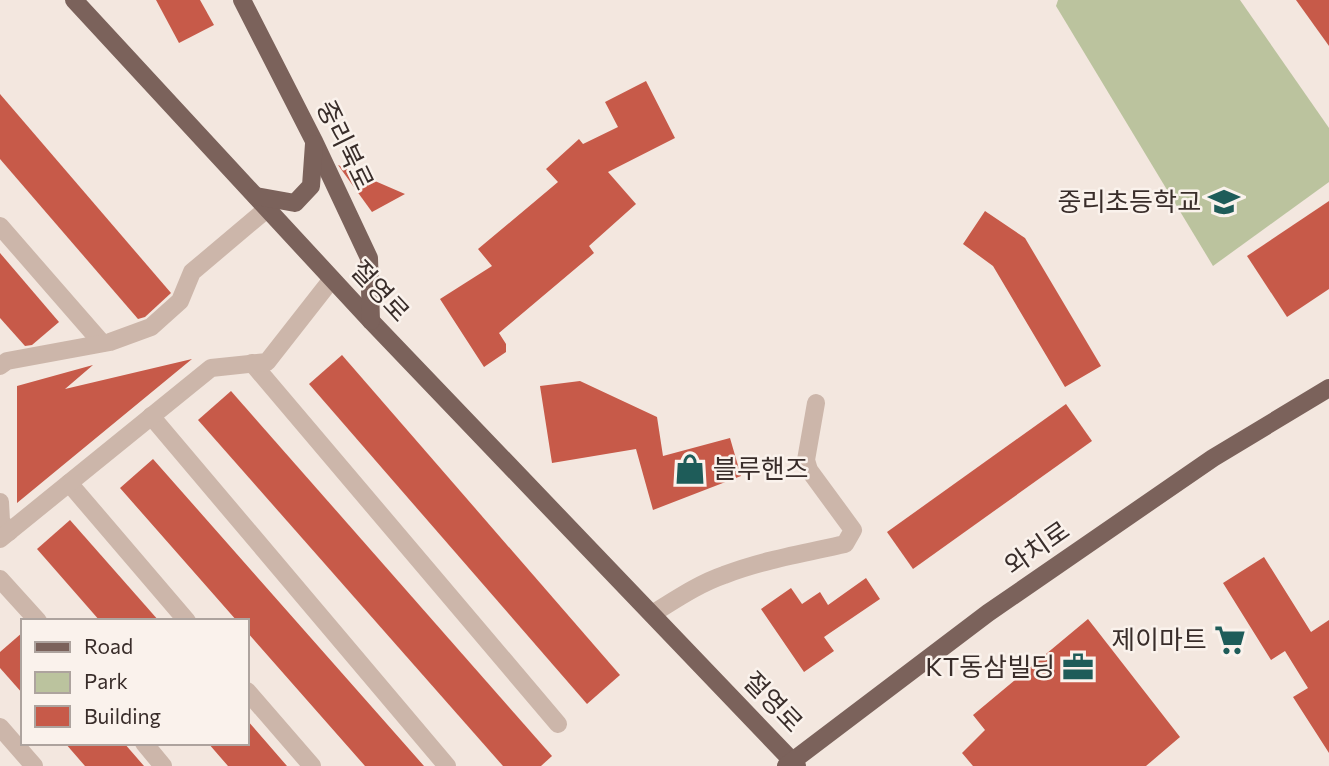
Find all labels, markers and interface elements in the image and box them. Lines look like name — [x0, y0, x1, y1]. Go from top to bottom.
street label: 중리북로 — [311, 95, 381, 194]
place label: 중리초등학교 — [1057, 185, 1201, 216]
school or university icon: 중리초등학교 — [1207, 185, 1241, 219]
street label: 절영로 — [345, 253, 417, 327]
shop icon: 블루핸즈 — [673, 452, 707, 486]
place label: 블루핸즈 — [713, 452, 809, 483]
street label: 와치로 — [998, 513, 1074, 580]
legend — [21, 619, 248, 745]
place label: 제이마트 — [1111, 623, 1207, 654]
supermarket icon: 제이마트 — [1213, 623, 1247, 657]
text: Road — [84, 633, 133, 658]
place label: KT동삼빌딩 — [925, 650, 1055, 681]
office icon: KT동삼빌딩 — [1061, 650, 1095, 684]
street label: 절영로 — [738, 664, 810, 738]
text: Park — [84, 668, 128, 693]
text: Building — [84, 703, 161, 728]

